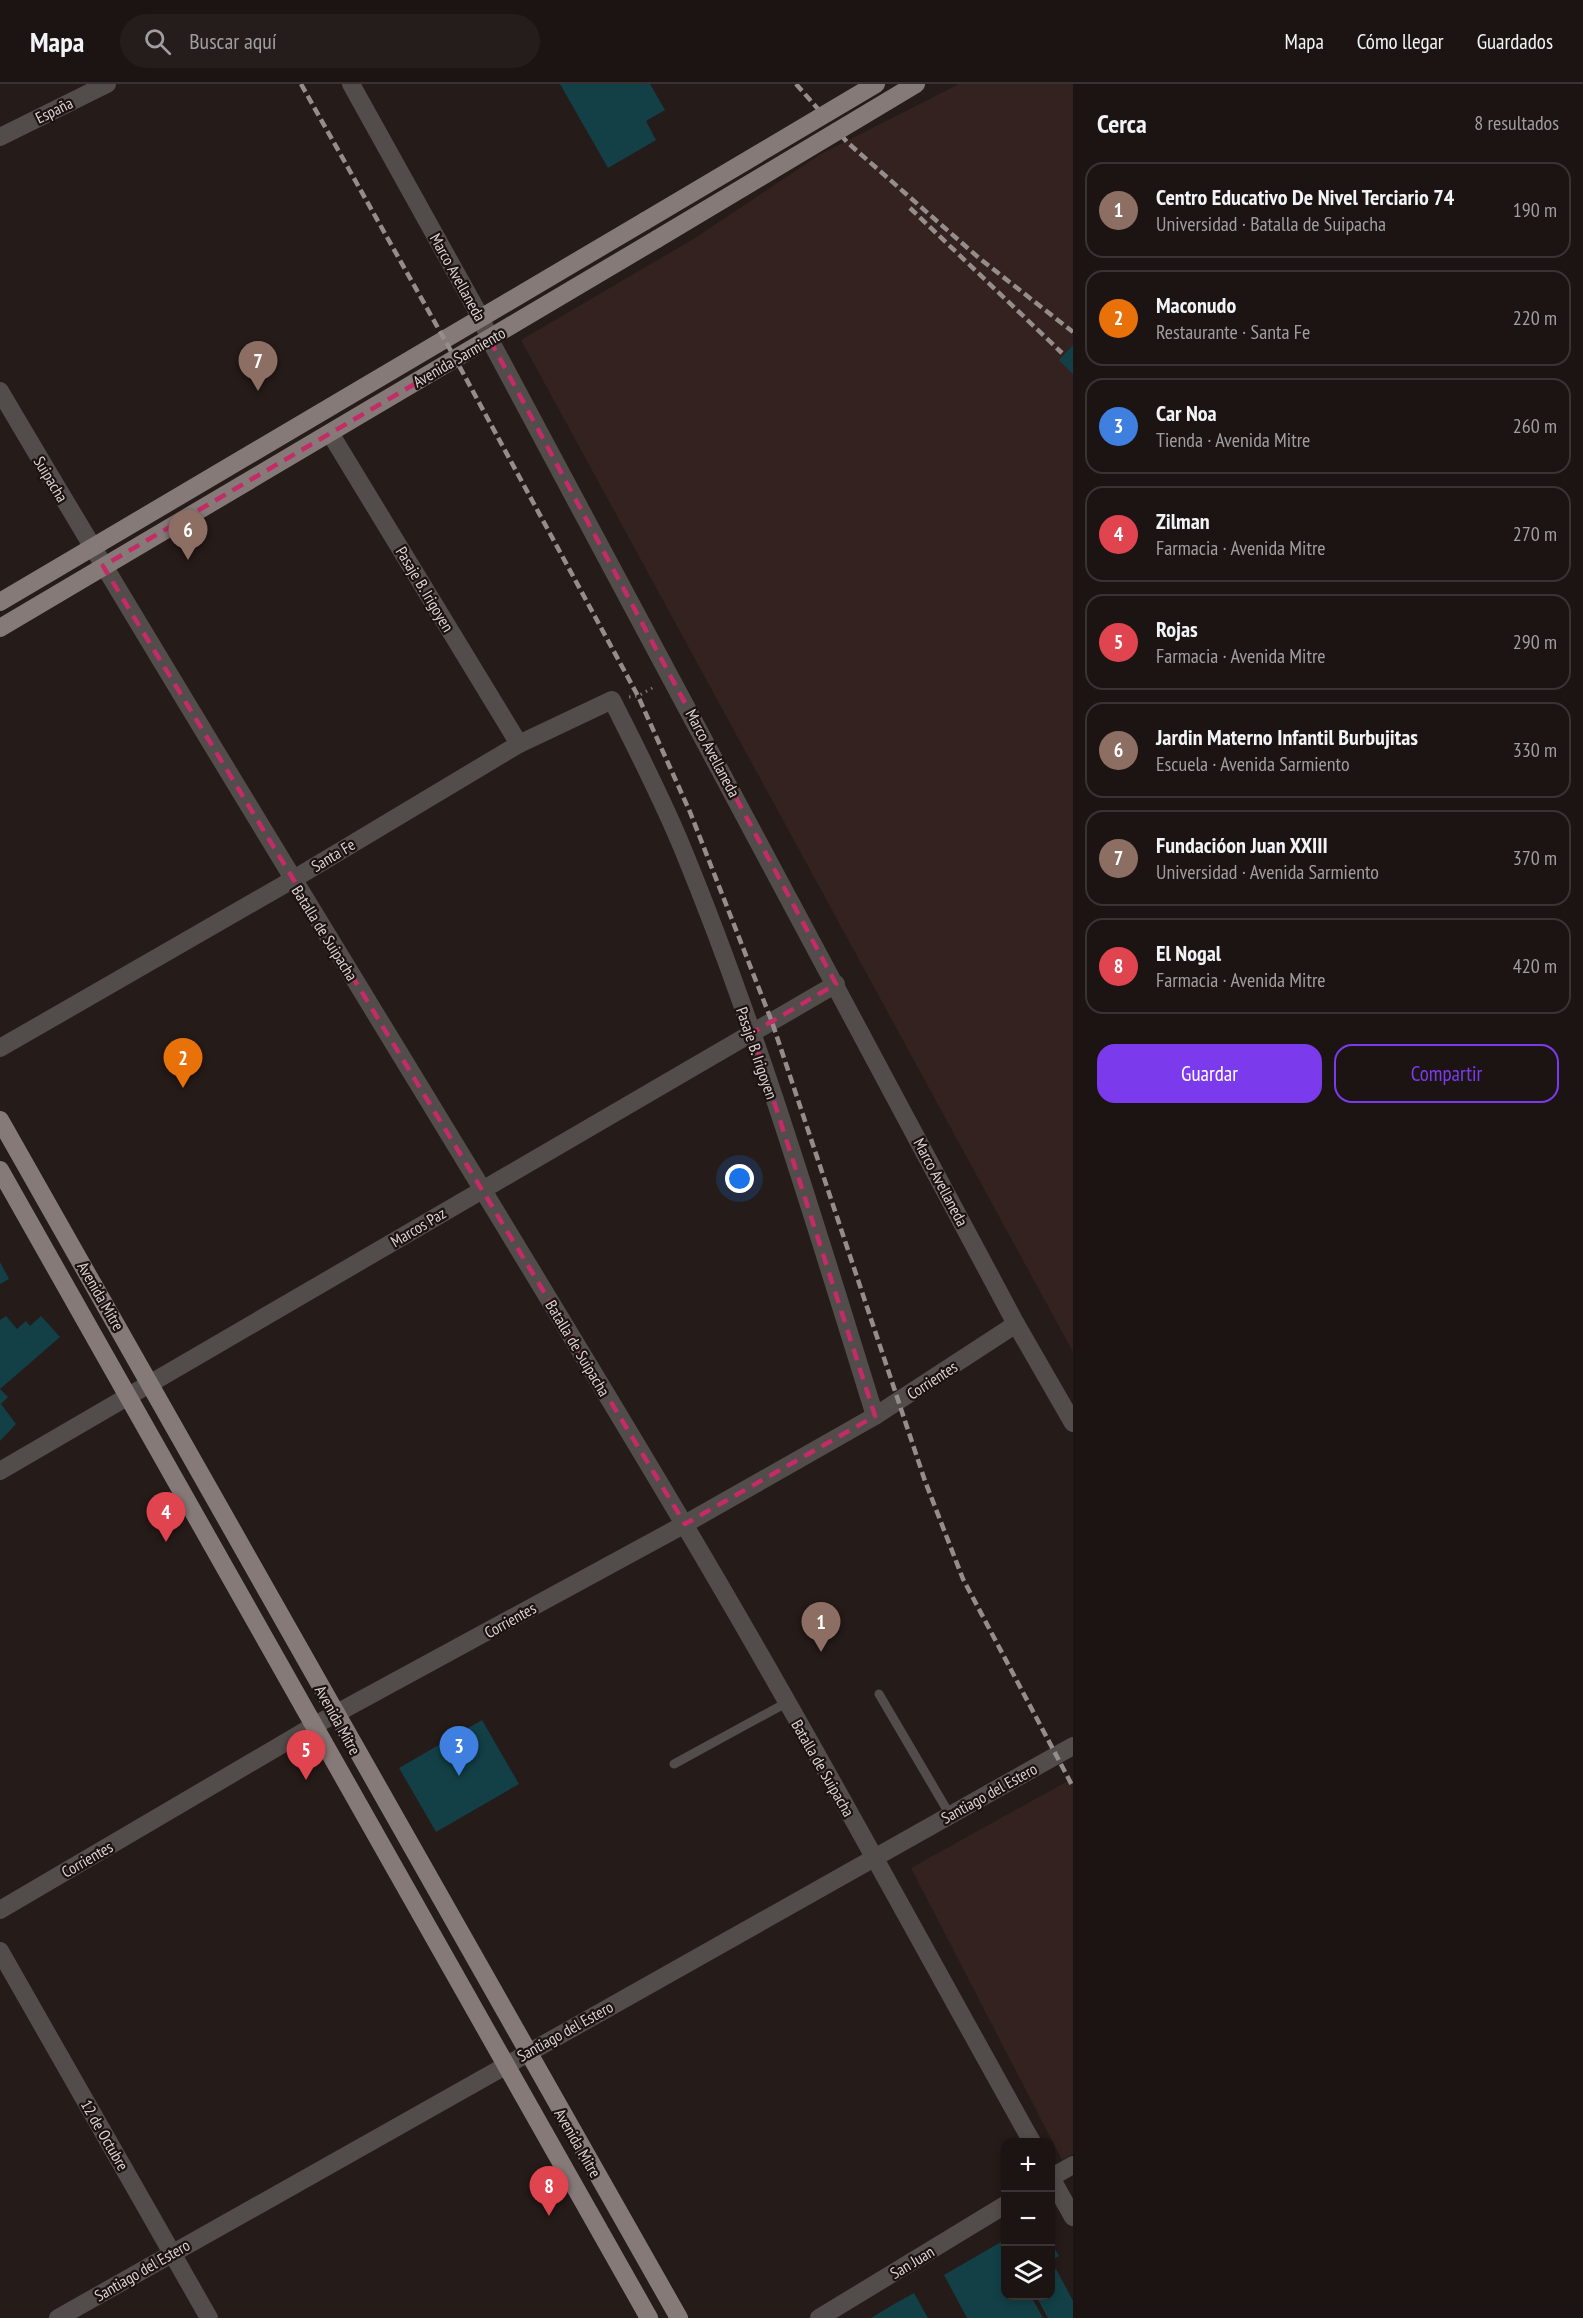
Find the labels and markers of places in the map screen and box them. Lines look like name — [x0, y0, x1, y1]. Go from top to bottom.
pin: 7 — [238, 342, 278, 391]
pin: 6 — [168, 510, 207, 560]
pin: 2 — [164, 1038, 202, 1088]
pin: 4 — [146, 1492, 186, 1542]
pin: 1 — [802, 1602, 840, 1652]
pin: 3 — [440, 1726, 478, 1776]
pin: 5 — [286, 1730, 326, 1780]
pin: 8 — [530, 2166, 568, 2216]

